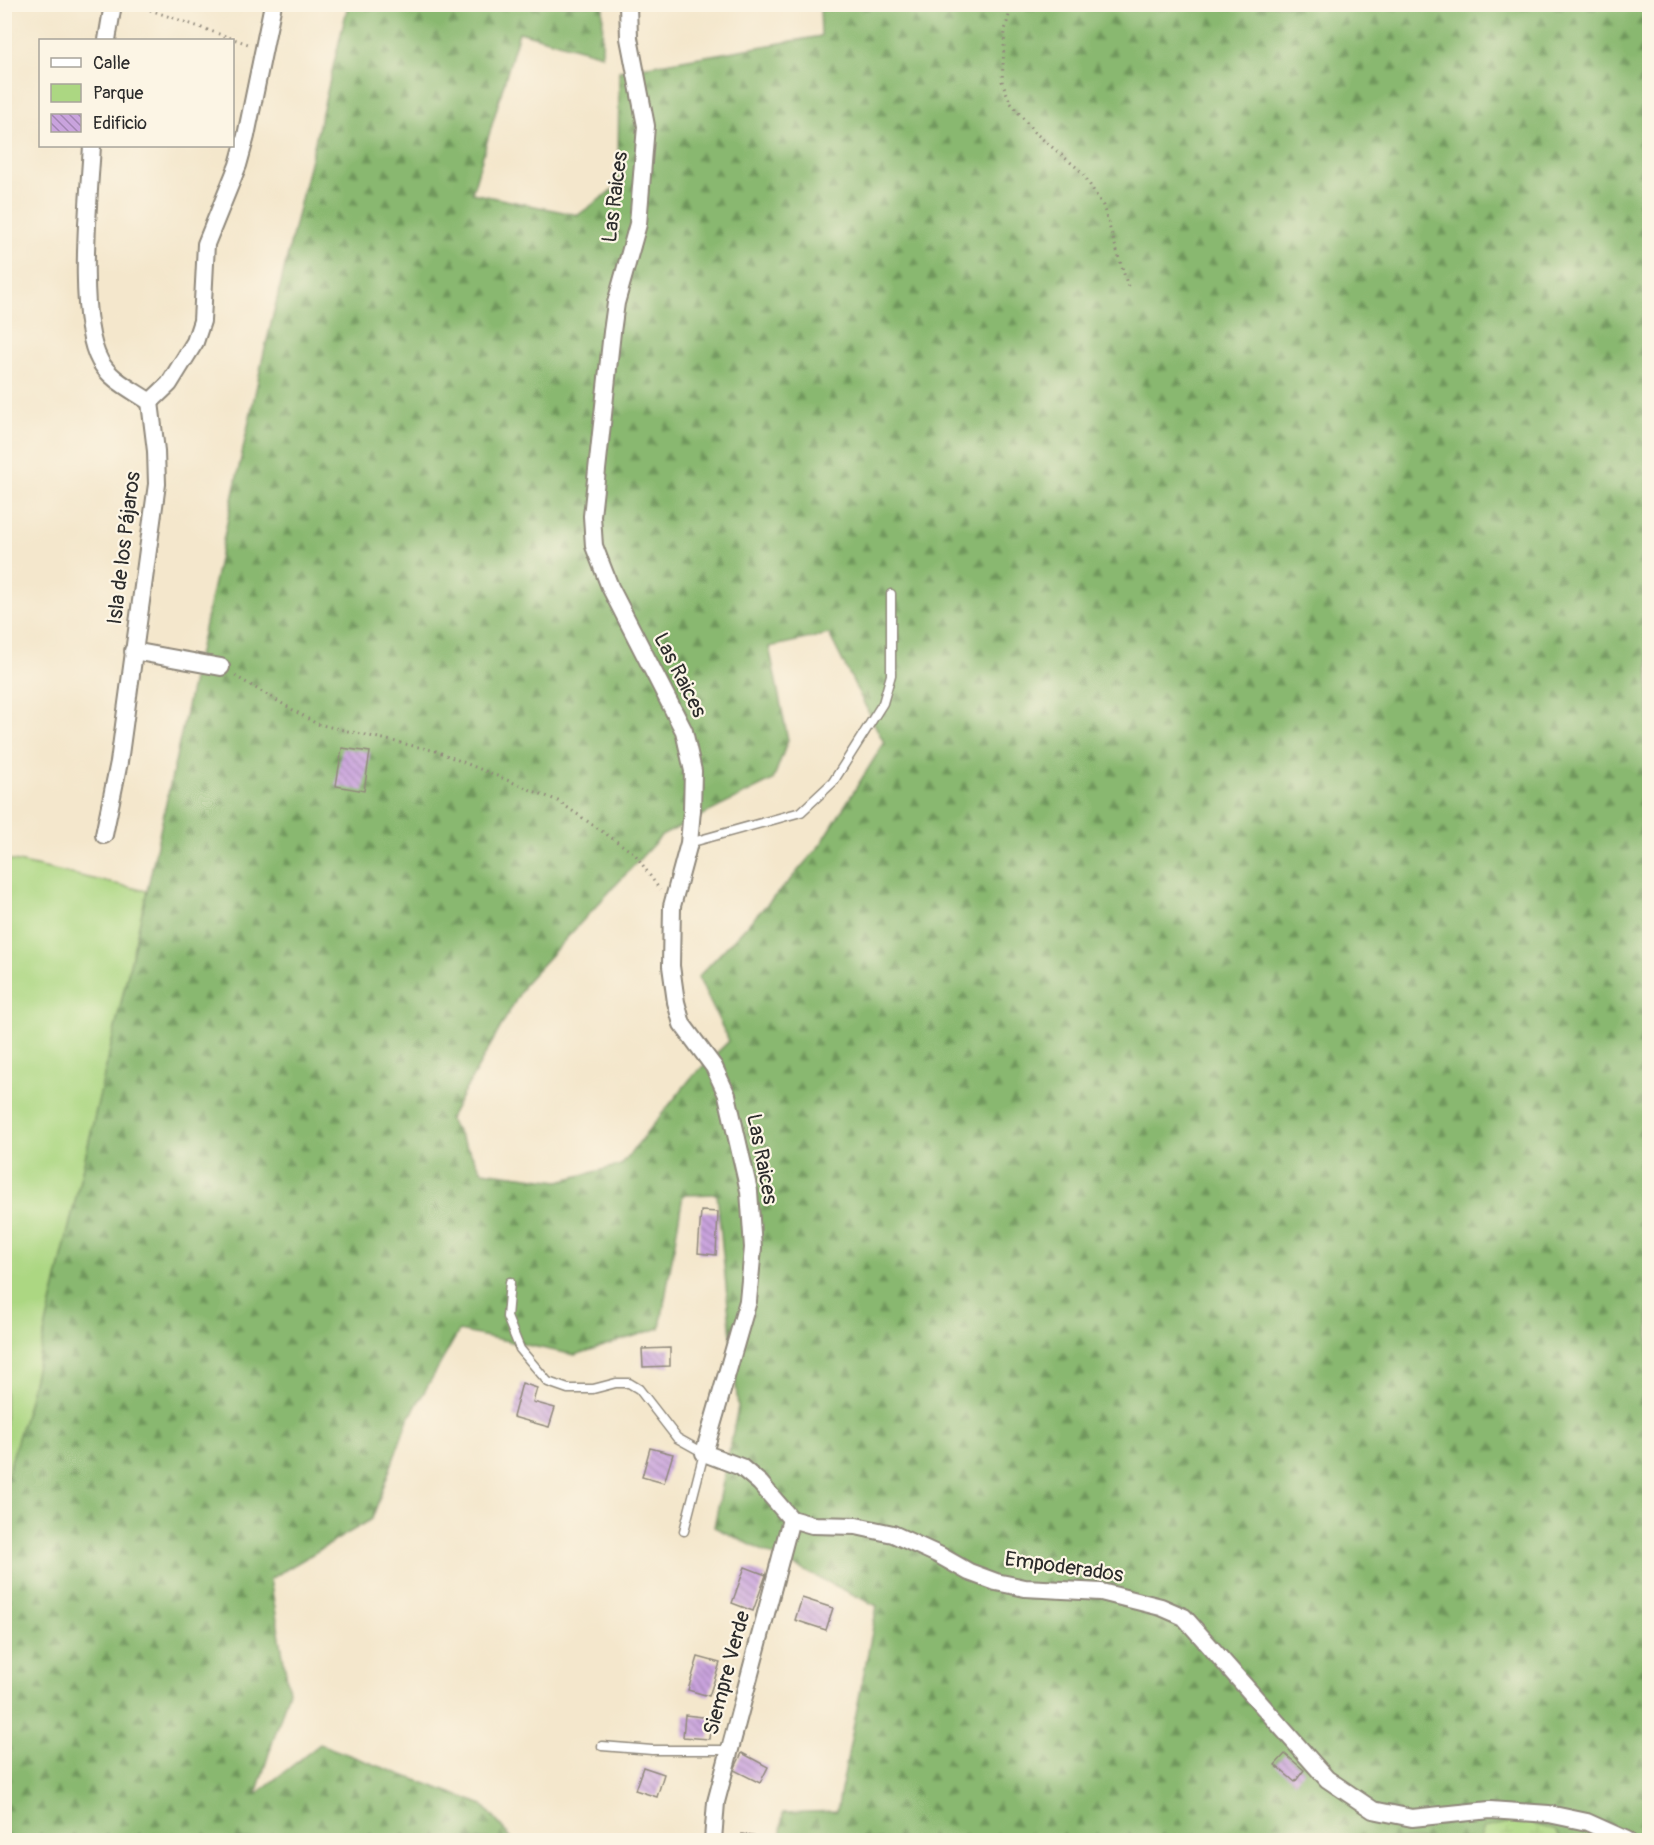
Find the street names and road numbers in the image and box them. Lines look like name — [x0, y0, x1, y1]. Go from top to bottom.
street label: Las Raices — [596, 149, 634, 244]
street label: Isla de los Pájaros — [101, 469, 147, 626]
street label: Las Raices — [647, 628, 713, 722]
street label: Las Raices — [740, 1111, 784, 1207]
street label: Empoderados — [1003, 1545, 1126, 1589]
street label: Siempre Verde — [697, 1607, 757, 1738]

